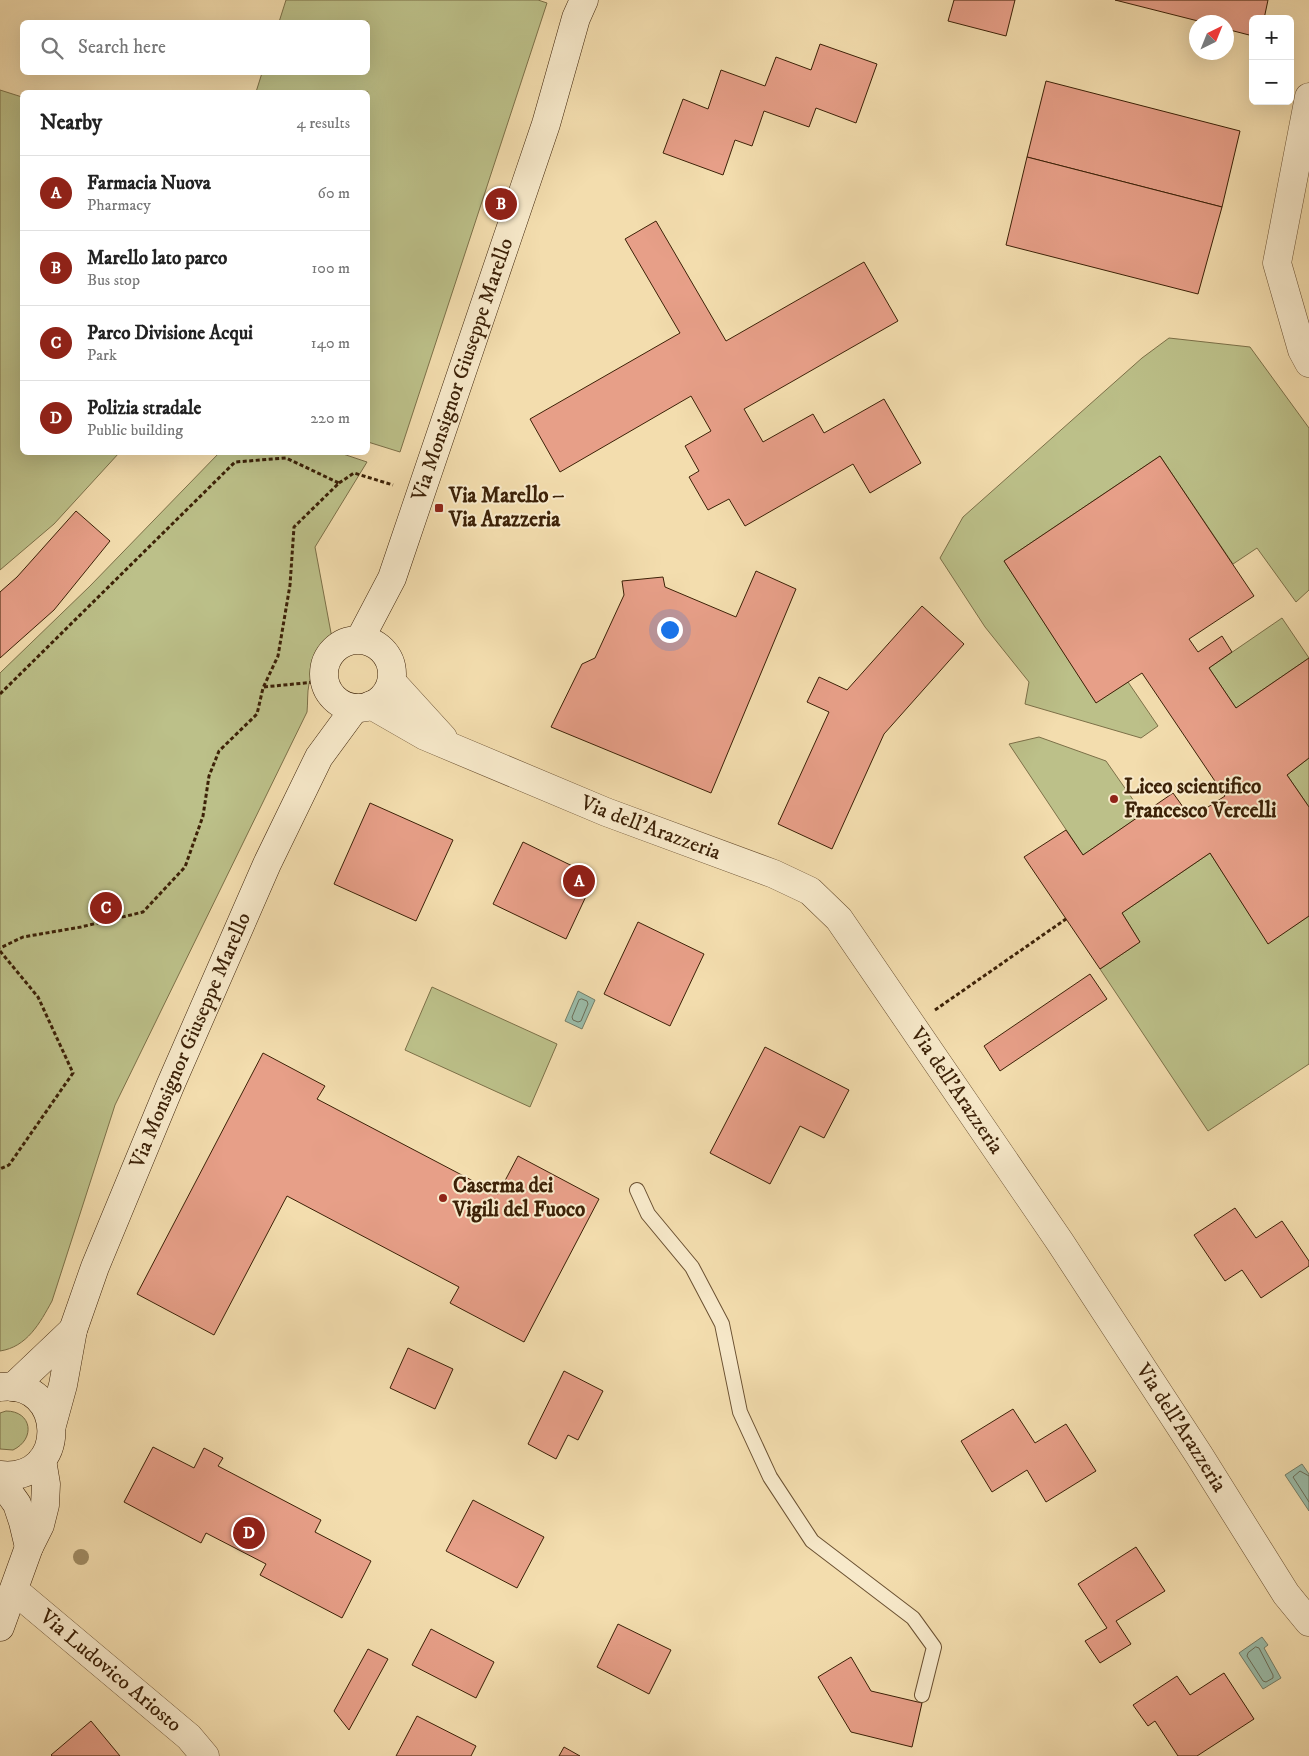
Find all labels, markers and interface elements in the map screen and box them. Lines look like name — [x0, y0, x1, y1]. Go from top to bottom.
north arrow — [1189, 15, 1234, 60]
map controls — [1249, 15, 1294, 105]
button: + — [1249, 15, 1294, 60]
search box — [20, 20, 370, 75]
icon: search — [38, 34, 66, 62]
text: Search here — [78, 36, 166, 59]
button: − — [1249, 60, 1294, 105]
text: Nearby — [40, 110, 102, 136]
text: 4 results — [297, 113, 350, 133]
text: Farmacia Nuova — [87, 172, 211, 195]
text: A — [51, 183, 61, 203]
text: 60 m — [318, 183, 350, 203]
pin: B — [485, 185, 517, 223]
text: Pharmacy — [87, 195, 151, 215]
street label: Via Monsignor Giuseppe Marello — [406, 235, 519, 505]
text: Marello lato parco — [87, 247, 227, 270]
text: B — [51, 258, 61, 278]
text: 100 m — [312, 258, 350, 278]
text: Bus stop — [87, 270, 140, 290]
text: Parco Divisione Acqui — [87, 322, 253, 345]
text: C — [51, 333, 61, 353]
text: 140 m — [311, 333, 350, 353]
text: Park — [87, 345, 117, 365]
text: Polizia stradale — [87, 397, 201, 420]
text: D — [50, 408, 62, 428]
text: 220 m — [310, 408, 350, 428]
text: Public building — [87, 420, 183, 440]
place label: Via Marello – Via Arazzeria — [448, 483, 565, 533]
marker: Via Marello – Via Arazzeria — [433, 502, 445, 514]
your location — [657, 617, 683, 643]
place label: Liceo scientifico Francesco Vercelli — [1124, 774, 1277, 824]
street label: Via dell'Arazzeria — [576, 789, 724, 866]
marker: Liceo scientifico Francesco Vercelli — [1108, 793, 1120, 805]
pin: A — [563, 862, 595, 900]
pin: C — [90, 889, 122, 927]
street label: Via Monsignor Giuseppe Marello — [124, 909, 257, 1173]
street label: Via dell'Arazzeria — [904, 1022, 1009, 1159]
place label: Caserma dei Vigili del Fuoco — [452, 1173, 585, 1223]
marker: Caserma dei Vigili del Fuoco — [437, 1192, 449, 1204]
street label: Via dell'Arazzeria — [1129, 1358, 1232, 1497]
pin: D — [233, 1514, 265, 1552]
street label: Via Ludovico Ariosto — [33, 1603, 187, 1738]

